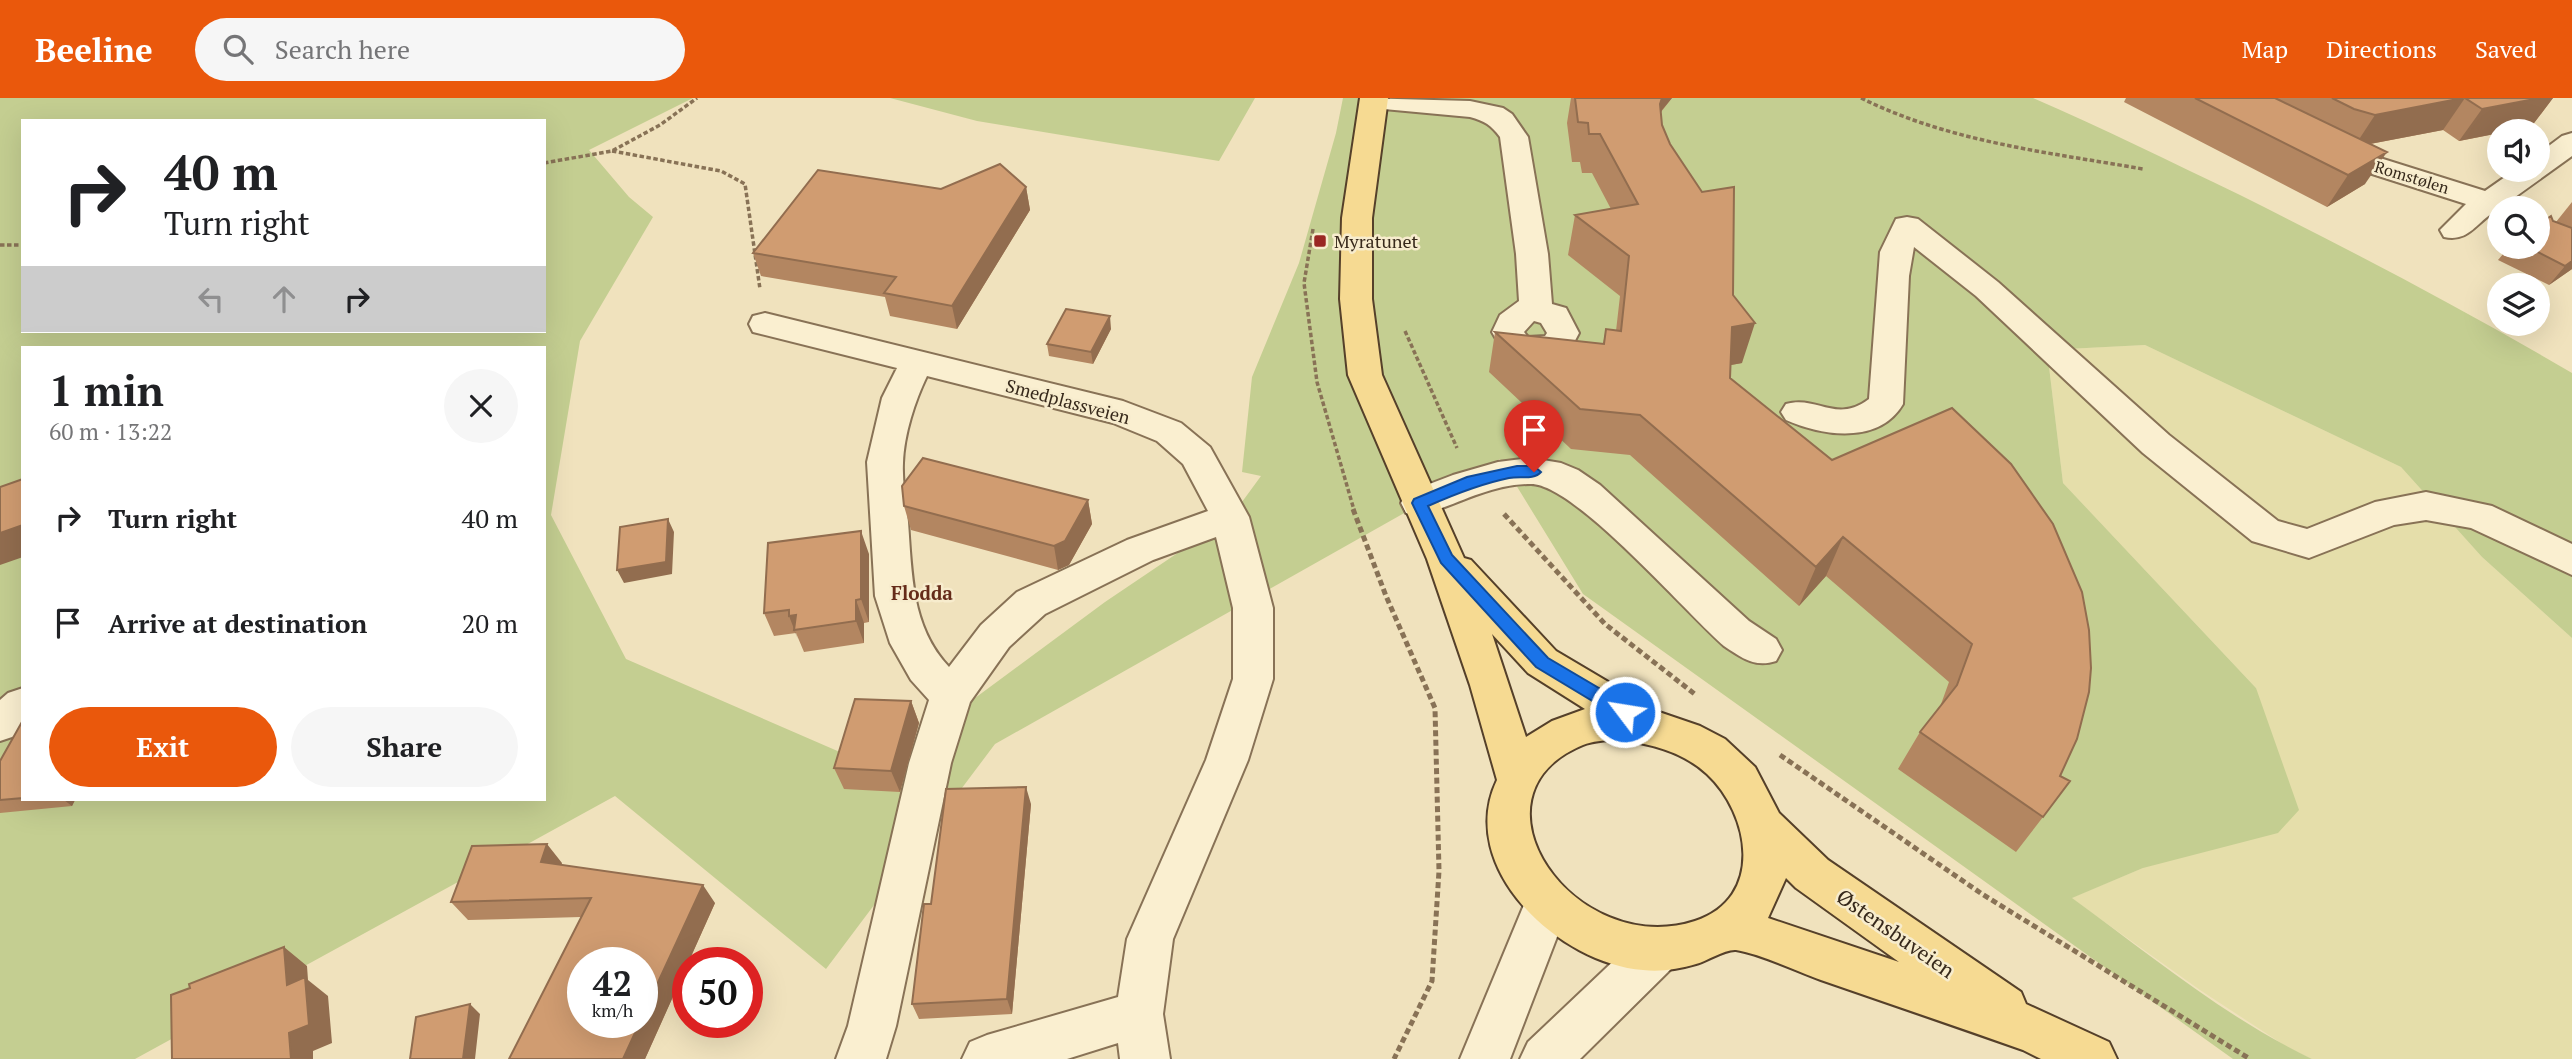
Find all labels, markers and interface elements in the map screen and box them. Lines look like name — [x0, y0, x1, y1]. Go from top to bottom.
search box — [195, 18, 685, 81]
text: Beeline — [35, 28, 153, 71]
icon: search — [219, 30, 257, 68]
text: Search here — [275, 32, 410, 66]
text: Map — [2242, 33, 2288, 65]
text: Directions — [2326, 33, 2437, 65]
text: Saved — [2475, 33, 2537, 65]
map controls — [2487, 119, 2550, 336]
button: sound — [2487, 119, 2550, 182]
text: 40 m — [164, 139, 278, 204]
icon: right — [49, 147, 140, 238]
street label: Romstølen — [2372, 155, 2452, 199]
button: search — [2487, 196, 2550, 259]
text: Turn right — [164, 202, 310, 244]
place label: Myratunet — [1334, 229, 1418, 253]
marker: Myratunet — [1312, 233, 1328, 249]
button: layers — [2487, 273, 2550, 336]
icon: left — [192, 280, 230, 318]
icon: ahead — [265, 280, 303, 318]
icon: right — [338, 280, 376, 318]
text: 1 min — [49, 362, 164, 418]
button: close — [444, 369, 518, 443]
street label: Smedplassveien — [1003, 373, 1133, 429]
pin — [1504, 400, 1564, 472]
icon: arrive — [1515, 411, 1553, 449]
text: 60 m · 13:22 — [49, 416, 172, 447]
icon: right — [49, 499, 87, 537]
text: Turn right — [108, 501, 237, 535]
text: 40 m — [462, 501, 518, 535]
district label: Flodda — [891, 580, 953, 605]
icon: arrive — [49, 604, 87, 642]
text: Arrive at destination — [108, 606, 367, 640]
text: 20 m — [462, 606, 518, 640]
position arrow — [1588, 675, 1662, 749]
button: Exit — [49, 707, 277, 787]
button: Share — [291, 707, 518, 787]
street label: Østensbuveien — [1831, 882, 1961, 984]
speed limit sign: 50 — [672, 947, 763, 1038]
text: 42 — [593, 960, 632, 1006]
text: km/h — [592, 998, 633, 1022]

